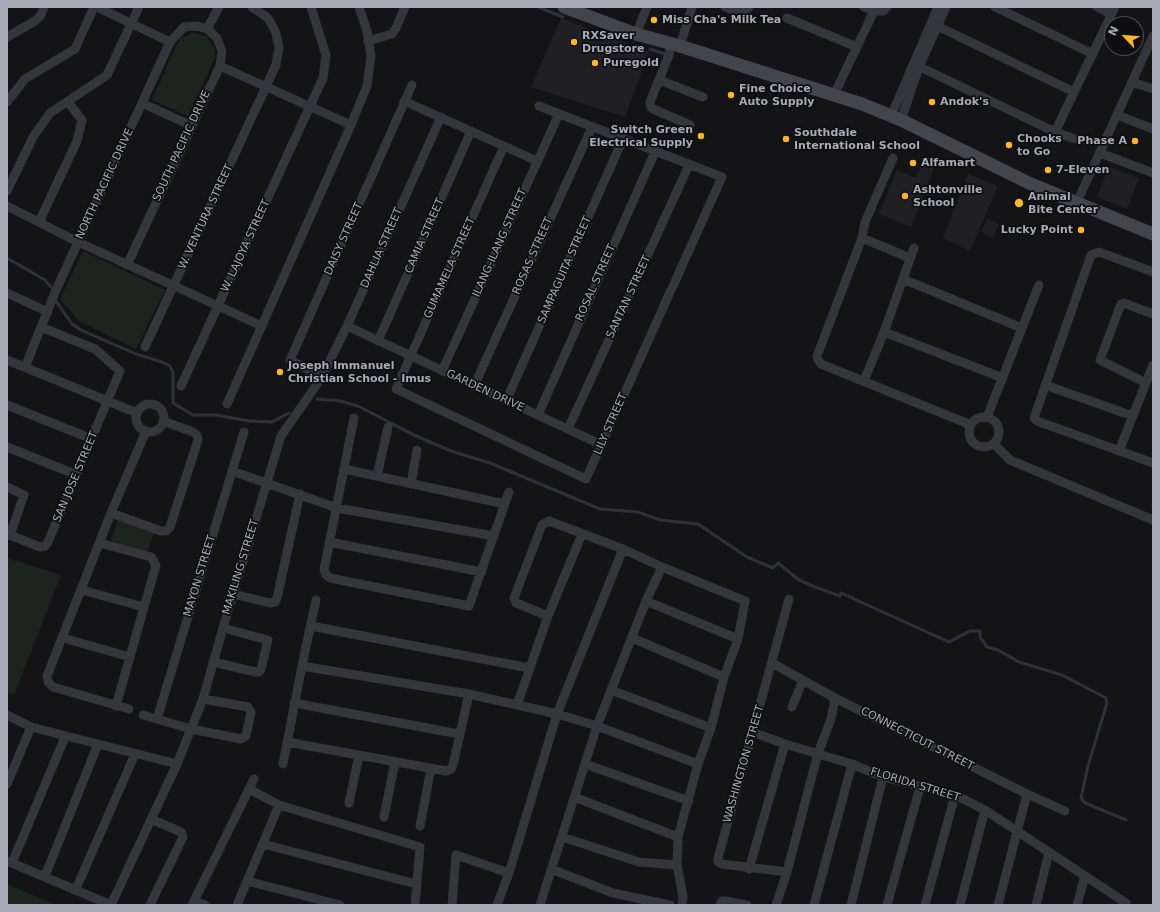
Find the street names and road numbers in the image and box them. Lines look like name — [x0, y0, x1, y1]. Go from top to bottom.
street label: SOUTH PACIFIC DRIVE — [150, 88, 214, 204]
street label: NORTH PACIFIC DRIVE — [73, 126, 137, 242]
street label: W. VENTURA STREET — [176, 162, 236, 272]
street label: ILANG-ILANG STREET — [470, 187, 530, 299]
street label: CAMIA STREET — [403, 196, 447, 276]
street label: W. LAJOYA STREET — [219, 198, 273, 294]
street label: DAISY STREET — [322, 201, 366, 277]
street label: DAHLIA STREET — [358, 206, 406, 290]
street label: SAMPAGUITA STREET — [535, 214, 595, 326]
street label: GUMAMELA STREET — [422, 215, 478, 321]
street label: ROSAS STREET — [510, 215, 556, 297]
street label: ROSAL STREET — [573, 243, 619, 323]
street label: SANTAN STREET — [604, 253, 654, 341]
street label: GARDEN DRIVE — [444, 367, 526, 415]
street label: LILY STREET — [592, 391, 630, 457]
street label: SAN JOSE STREET — [51, 429, 101, 525]
street label: MAKILING STREET — [220, 518, 262, 616]
street label: MAYON STREET — [181, 534, 219, 618]
street label: WASHINGTON STREET — [721, 704, 767, 824]
street label: CONNECTICUT STREET — [858, 705, 976, 773]
street label: FLORIDA STREET — [869, 765, 961, 805]

